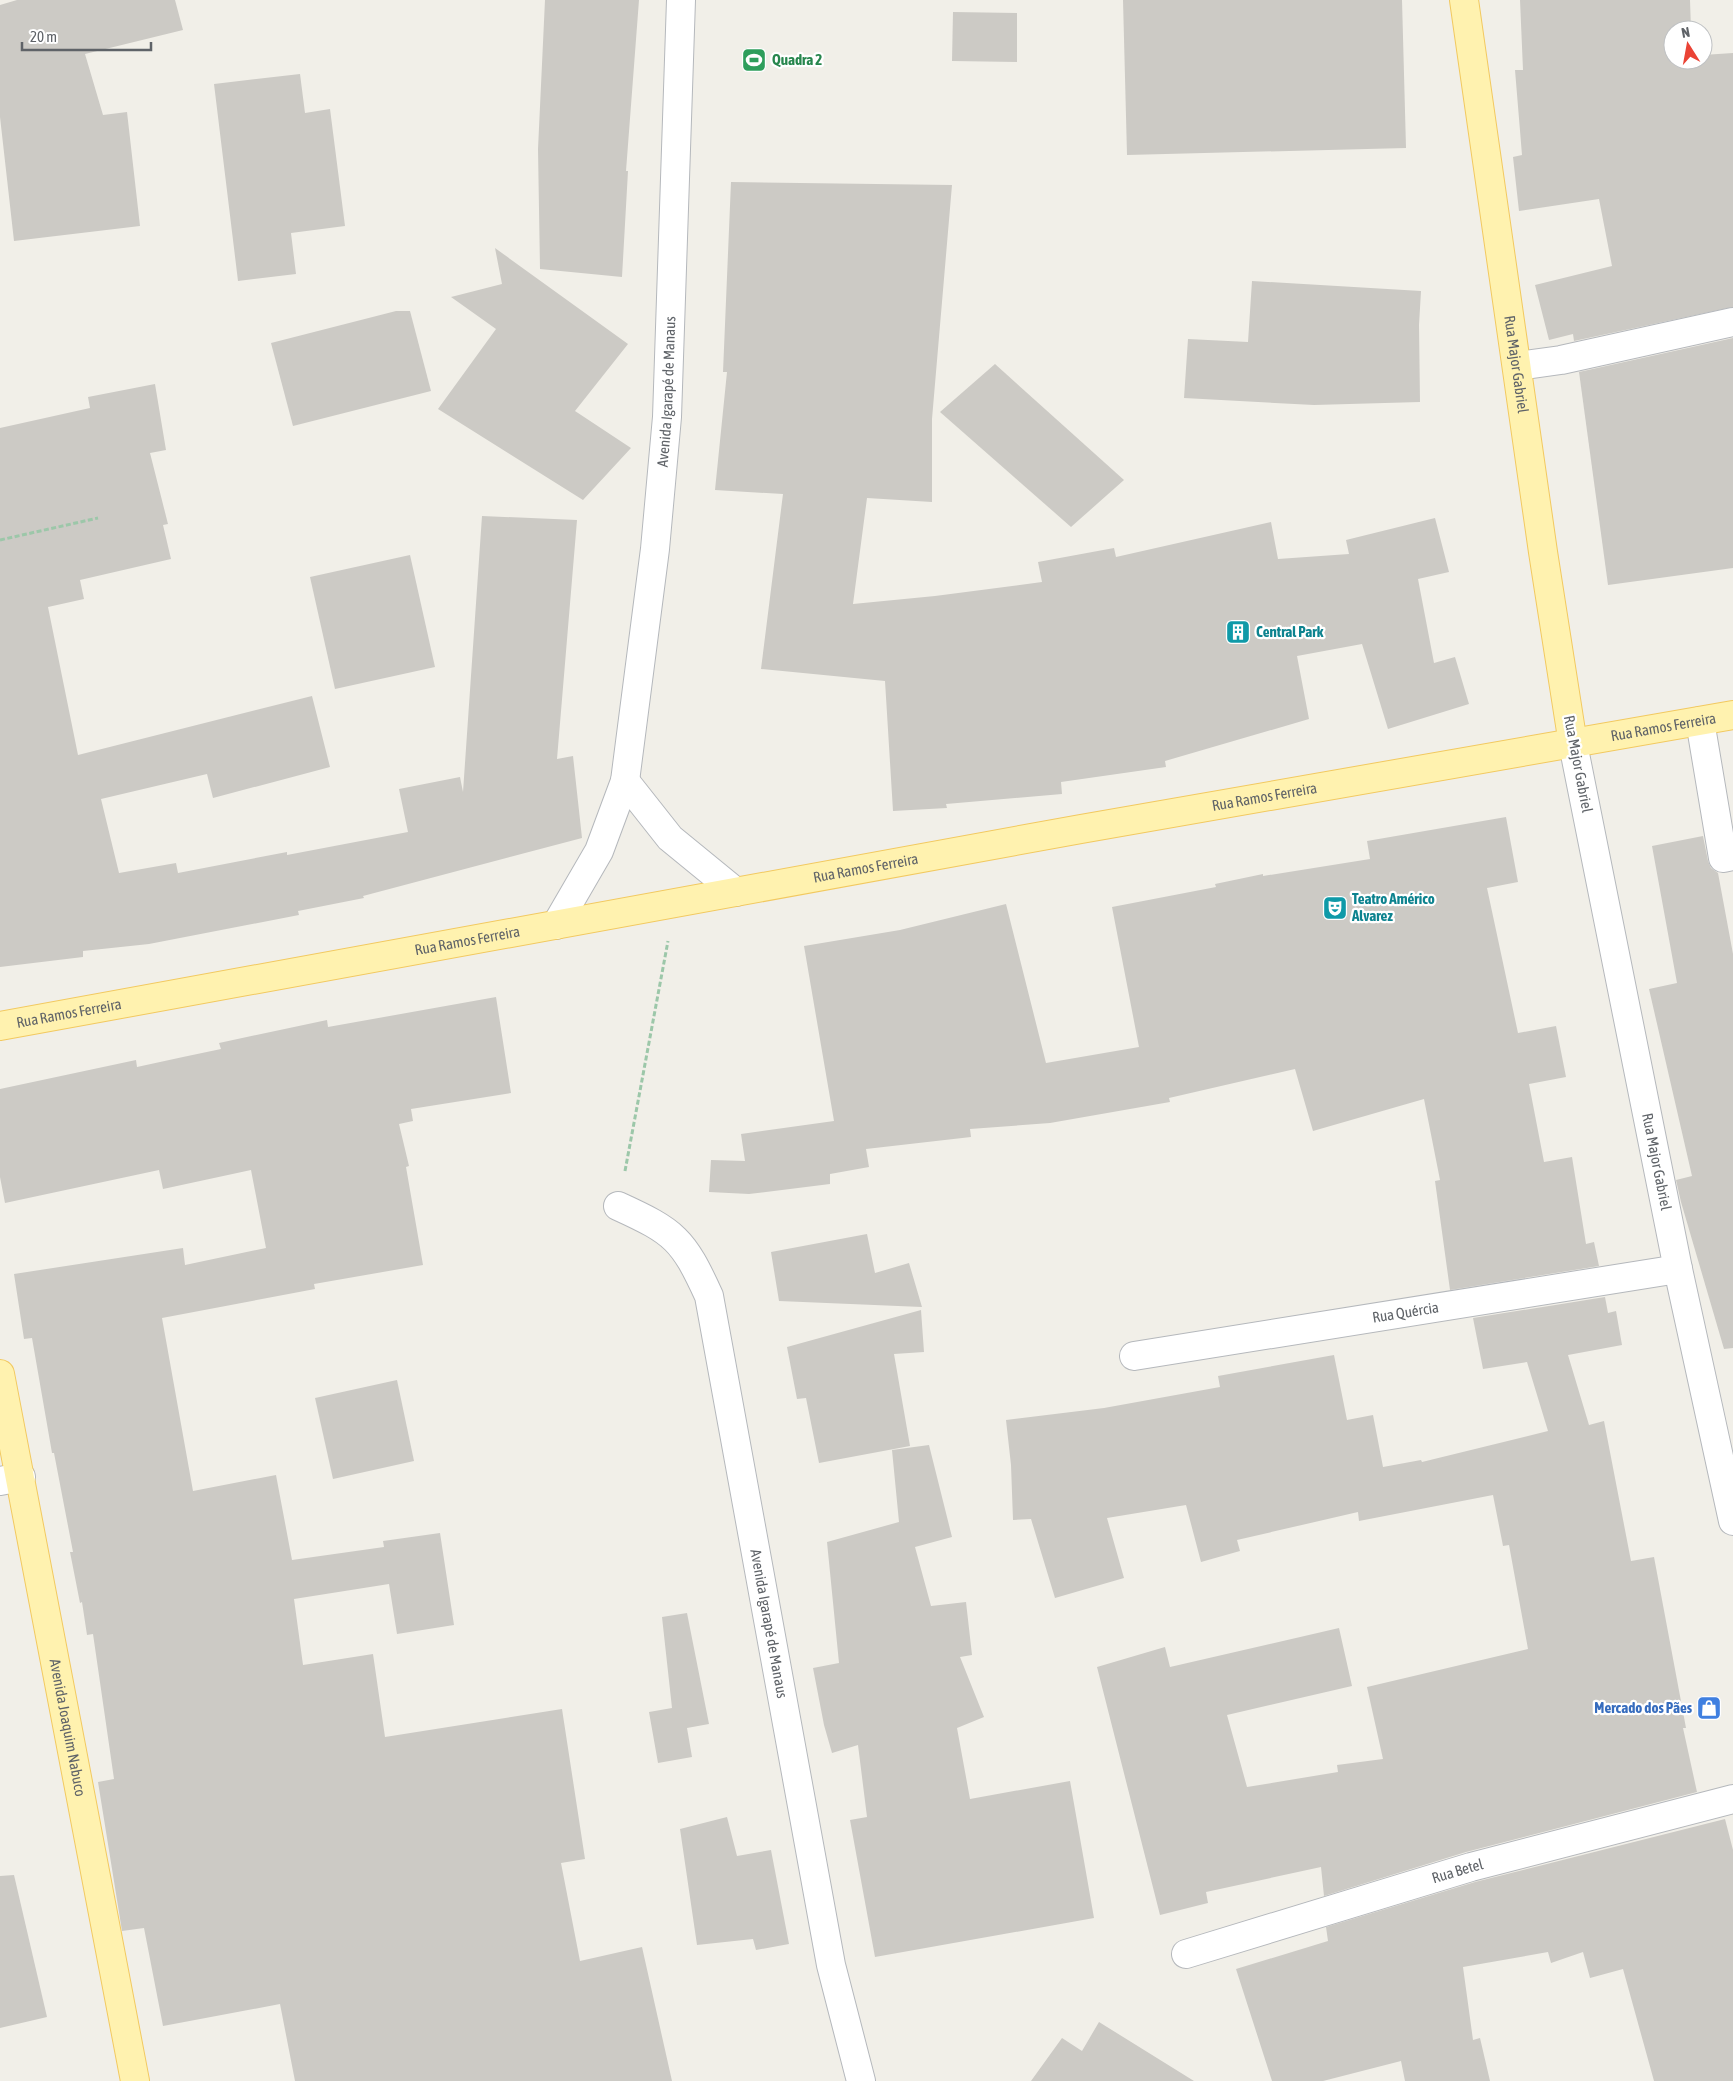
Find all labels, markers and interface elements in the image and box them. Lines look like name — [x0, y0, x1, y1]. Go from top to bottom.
scale bar — [22, 20, 151, 52]
north arrow — [1663, 20, 1713, 70]
text: N — [1680, 24, 1691, 41]
text: 20 m — [30, 28, 57, 45]
sports icon: Quadra 2 — [741, 47, 767, 73]
place label: Quadra 2 — [772, 51, 822, 68]
street label: Rua Major Gabriel — [1501, 314, 1532, 414]
street label: Avenida Igarapé de Manaus — [653, 316, 678, 468]
building icon: Central Park — [1225, 619, 1251, 645]
place label: Central Park — [1256, 623, 1324, 640]
street label: Rua Ramos Ferreira — [1609, 709, 1717, 744]
street label: Rua Major Gabriel — [1561, 714, 1596, 814]
street label: Rua Ramos Ferreira — [1210, 779, 1318, 814]
street label: Rua Ramos Ferreira — [812, 850, 920, 886]
place label: Teatro Américo Alvarez — [1351, 890, 1435, 924]
theatre icon: Teatro Américo Alvarez — [1322, 895, 1348, 921]
street label: Rua Ramos Ferreira — [413, 922, 521, 958]
street label: Rua Ramos Ferreira — [15, 995, 123, 1031]
street label: Rua Major Gabriel — [1639, 1112, 1675, 1212]
street label: Rua Quércia — [1371, 1298, 1440, 1326]
street label: Avenida Igarapé de Manaus — [747, 1548, 791, 1700]
street label: Avenida Joaquim Nabuco — [47, 1657, 89, 1798]
shop icon: Mercado dos Pães — [1696, 1695, 1722, 1721]
place label: Mercado dos Pães — [1594, 1699, 1693, 1716]
street label: Rua Betel — [1430, 1855, 1485, 1886]

